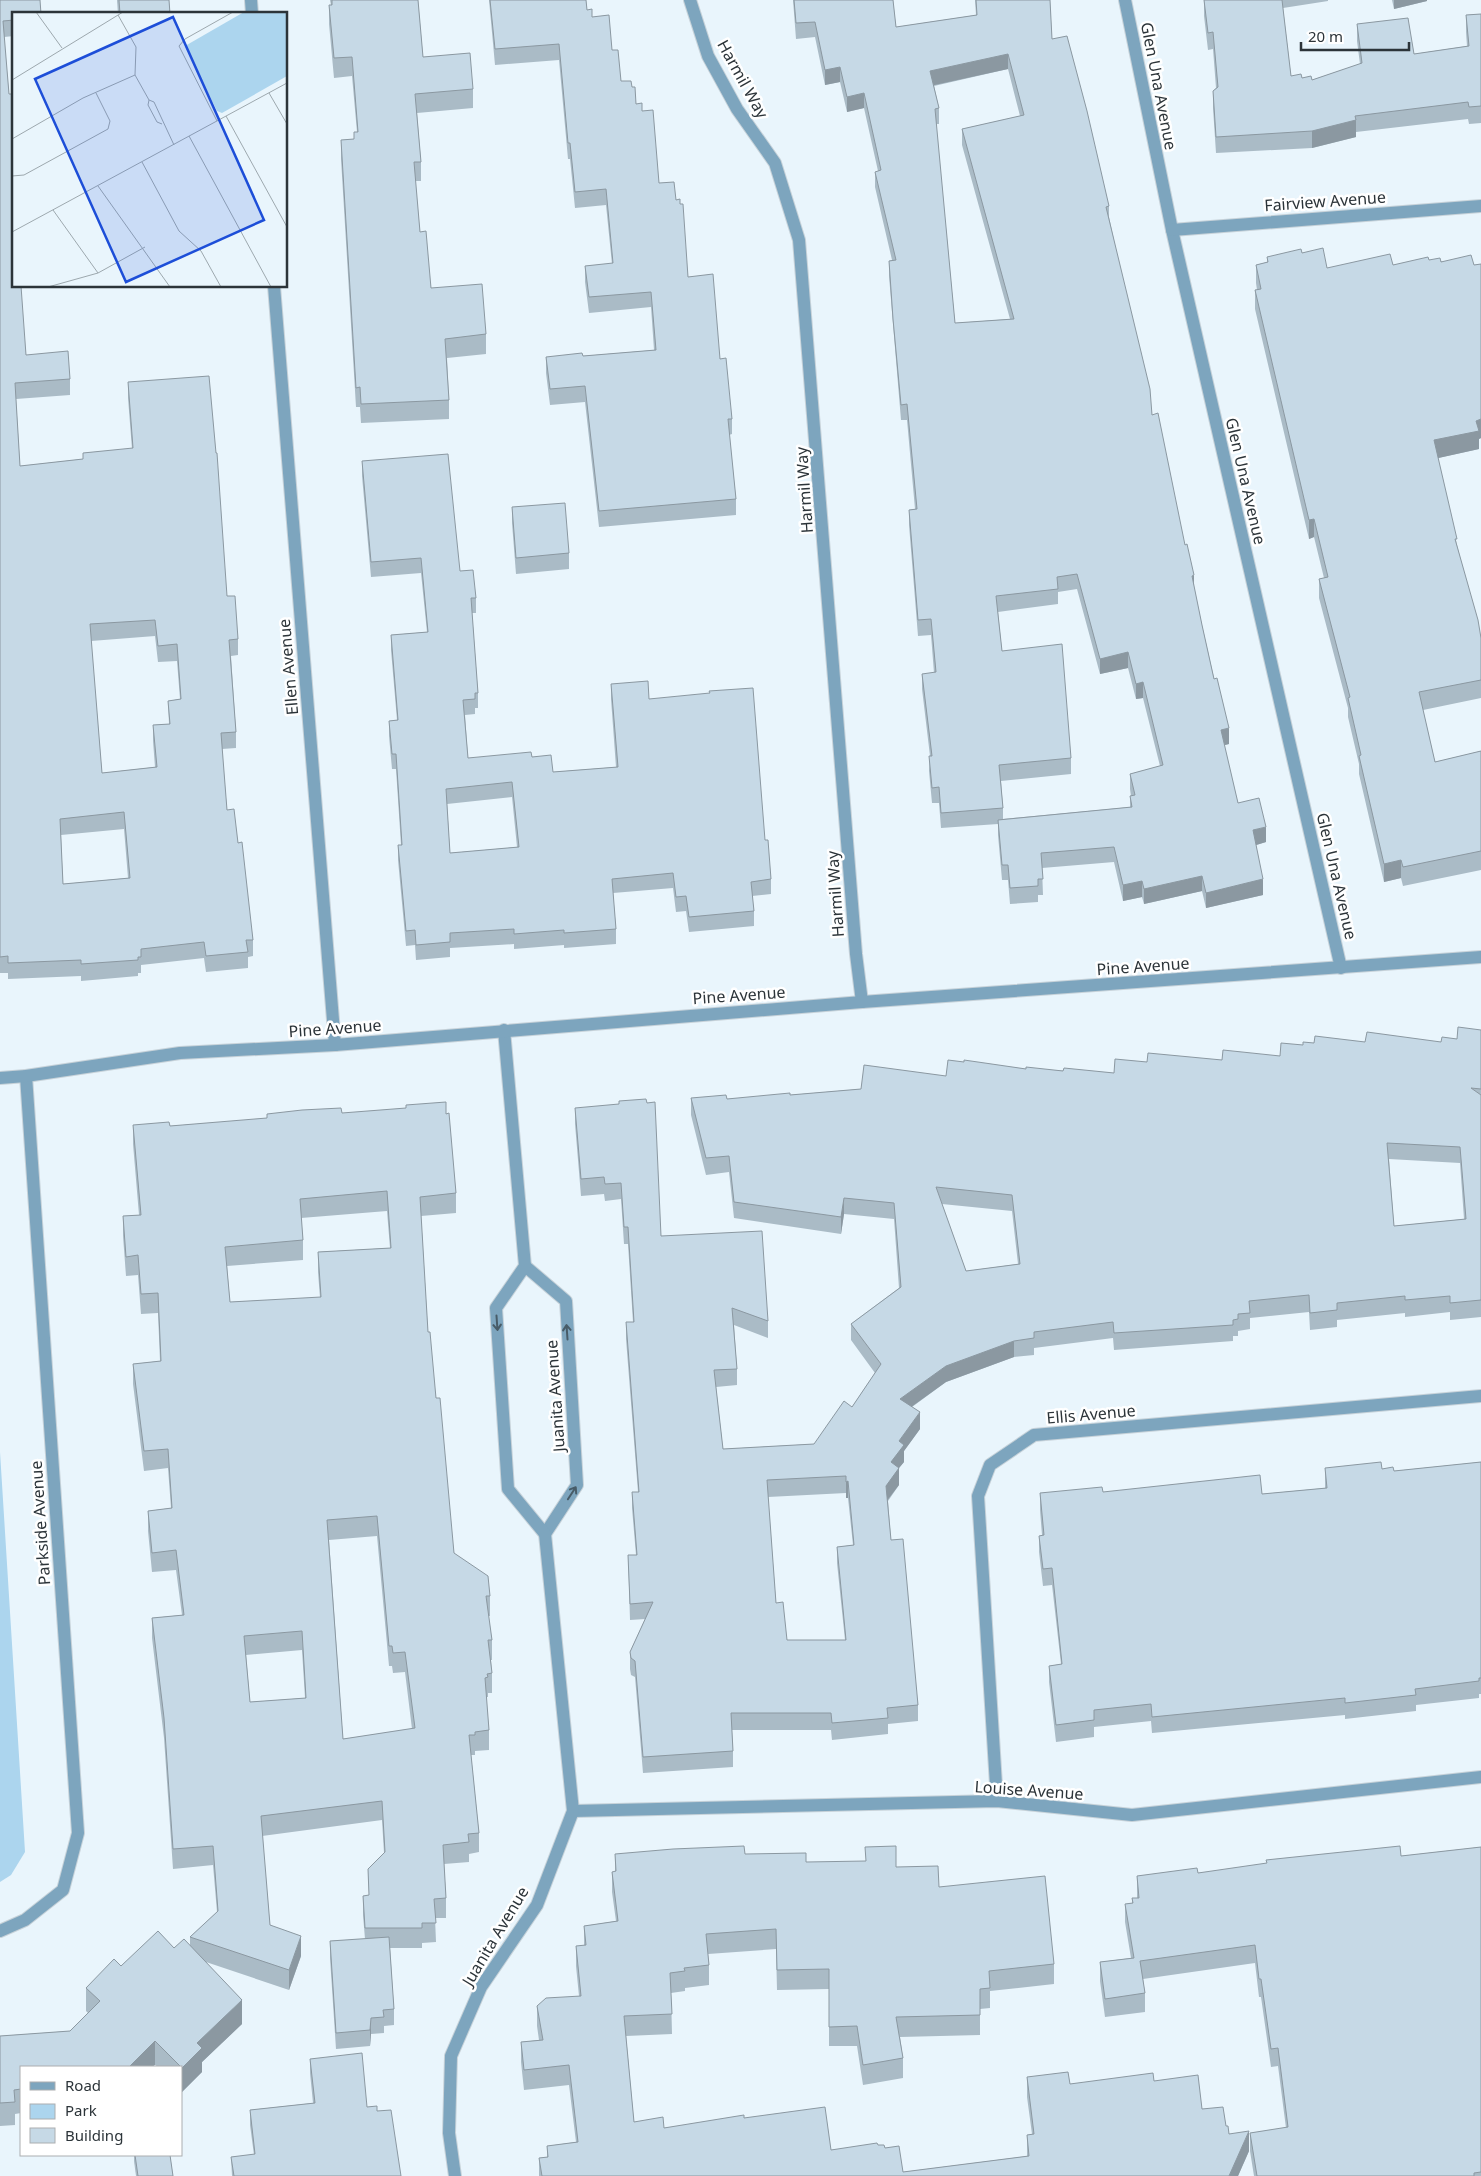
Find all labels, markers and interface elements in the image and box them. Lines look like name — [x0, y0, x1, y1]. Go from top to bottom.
inset map — [12, 12, 288, 288]
street label: Glen Una Avenue — [1136, 20, 1182, 152]
scale bar — [1301, 20, 1408, 52]
text: 20 m — [1308, 26, 1343, 46]
street label: Harmil Way — [712, 36, 774, 123]
street label: Fairview Avenue — [1263, 186, 1387, 216]
street label: Glen Una Avenue — [1221, 415, 1271, 547]
street label: Harmil Way — [790, 445, 818, 534]
street label: Ellen Avenue — [273, 618, 303, 716]
street label: Glen Una Avenue — [1312, 810, 1362, 942]
street label: Harmil Way — [821, 849, 849, 938]
street label: Pine Avenue — [1096, 952, 1190, 980]
street label: Pine Avenue — [692, 981, 786, 1009]
street label: Pine Avenue — [288, 1014, 382, 1042]
one-way arrow — [492, 1315, 501, 1331]
one-way arrow — [563, 1324, 572, 1340]
street label: Juanita Avenue — [540, 1339, 570, 1455]
street label: Ellis Avenue — [1046, 1399, 1136, 1429]
street label: Parkside Avenue — [25, 1460, 55, 1586]
one-way arrow — [567, 1486, 577, 1500]
street label: Louise Avenue — [974, 1775, 1084, 1805]
street label: Juanita Avenue — [456, 1882, 533, 1992]
legend — [20, 2066, 182, 2156]
text: Road — [65, 2075, 101, 2095]
text: Park — [65, 2100, 97, 2120]
text: Building — [65, 2125, 123, 2145]

